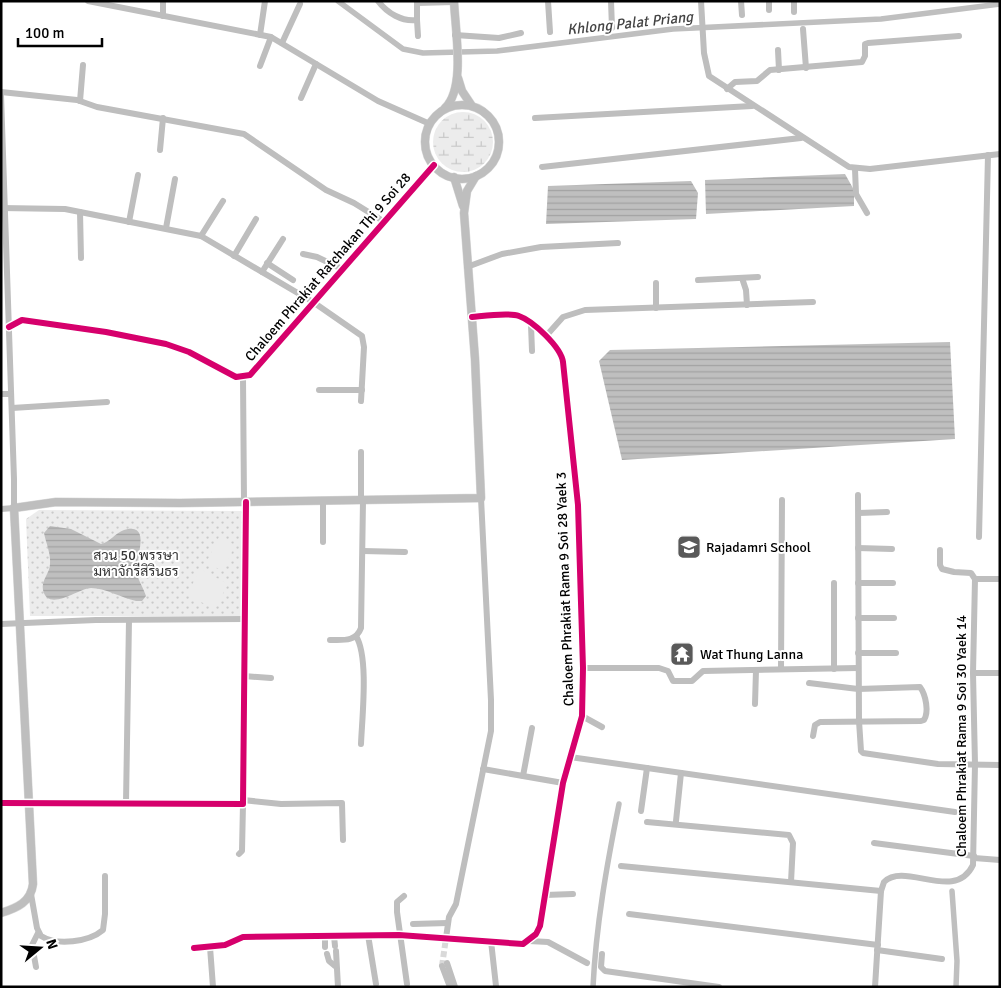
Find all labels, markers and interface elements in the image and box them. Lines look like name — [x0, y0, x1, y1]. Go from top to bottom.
water label: Khlong Palat Priang — [566, 7, 695, 39]
scale bar — [18, 15, 101, 47]
text: 100 m — [25, 24, 65, 42]
street label: Chaloem Phrakiat Ratchakan Thi 9 Soi 28 — [241, 169, 415, 365]
street label: Chaloem Phrakiat Rama 9 Soi 28 Yaek 3 — [552, 471, 578, 707]
school or university icon: Rajadamri School — [676, 534, 702, 560]
place label: Rajadamri School — [706, 539, 811, 556]
park label: สวน 50 พรรษา มหาจักรีสิรินธร — [93, 547, 179, 580]
street label: Chaloem Phrakiat Rama 9 Soi 30 Yaek 14 — [953, 614, 970, 857]
temple icon: Wat Thung Lanna — [669, 641, 695, 667]
place label: Wat Thung Lanna — [700, 646, 803, 663]
north arrow — [15, 923, 65, 973]
text: N — [42, 937, 61, 951]

